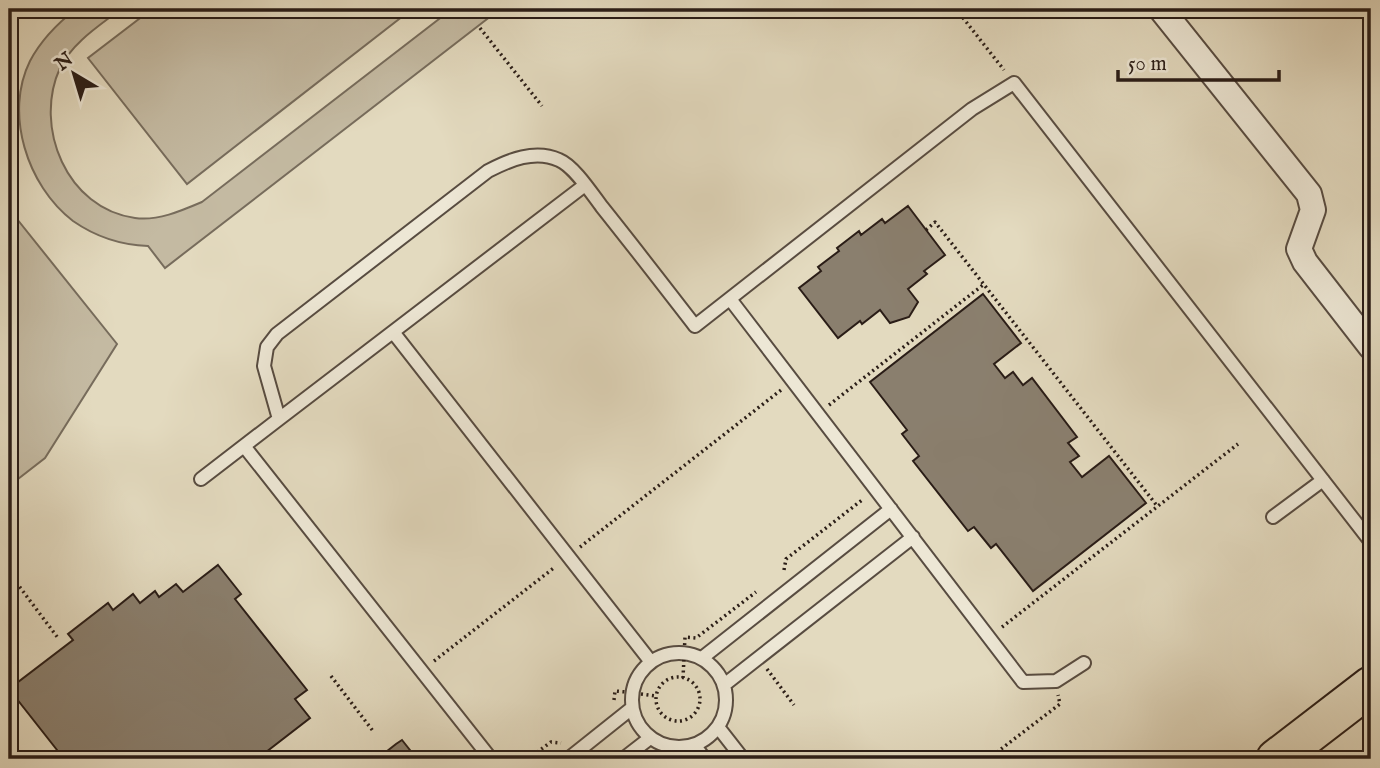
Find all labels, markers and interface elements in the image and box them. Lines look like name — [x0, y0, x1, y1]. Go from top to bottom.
north arrow — [38, 38, 108, 108]
scale bar — [1118, 38, 1278, 82]
text: N — [50, 47, 79, 77]
text: 50 m — [1128, 51, 1167, 78]

